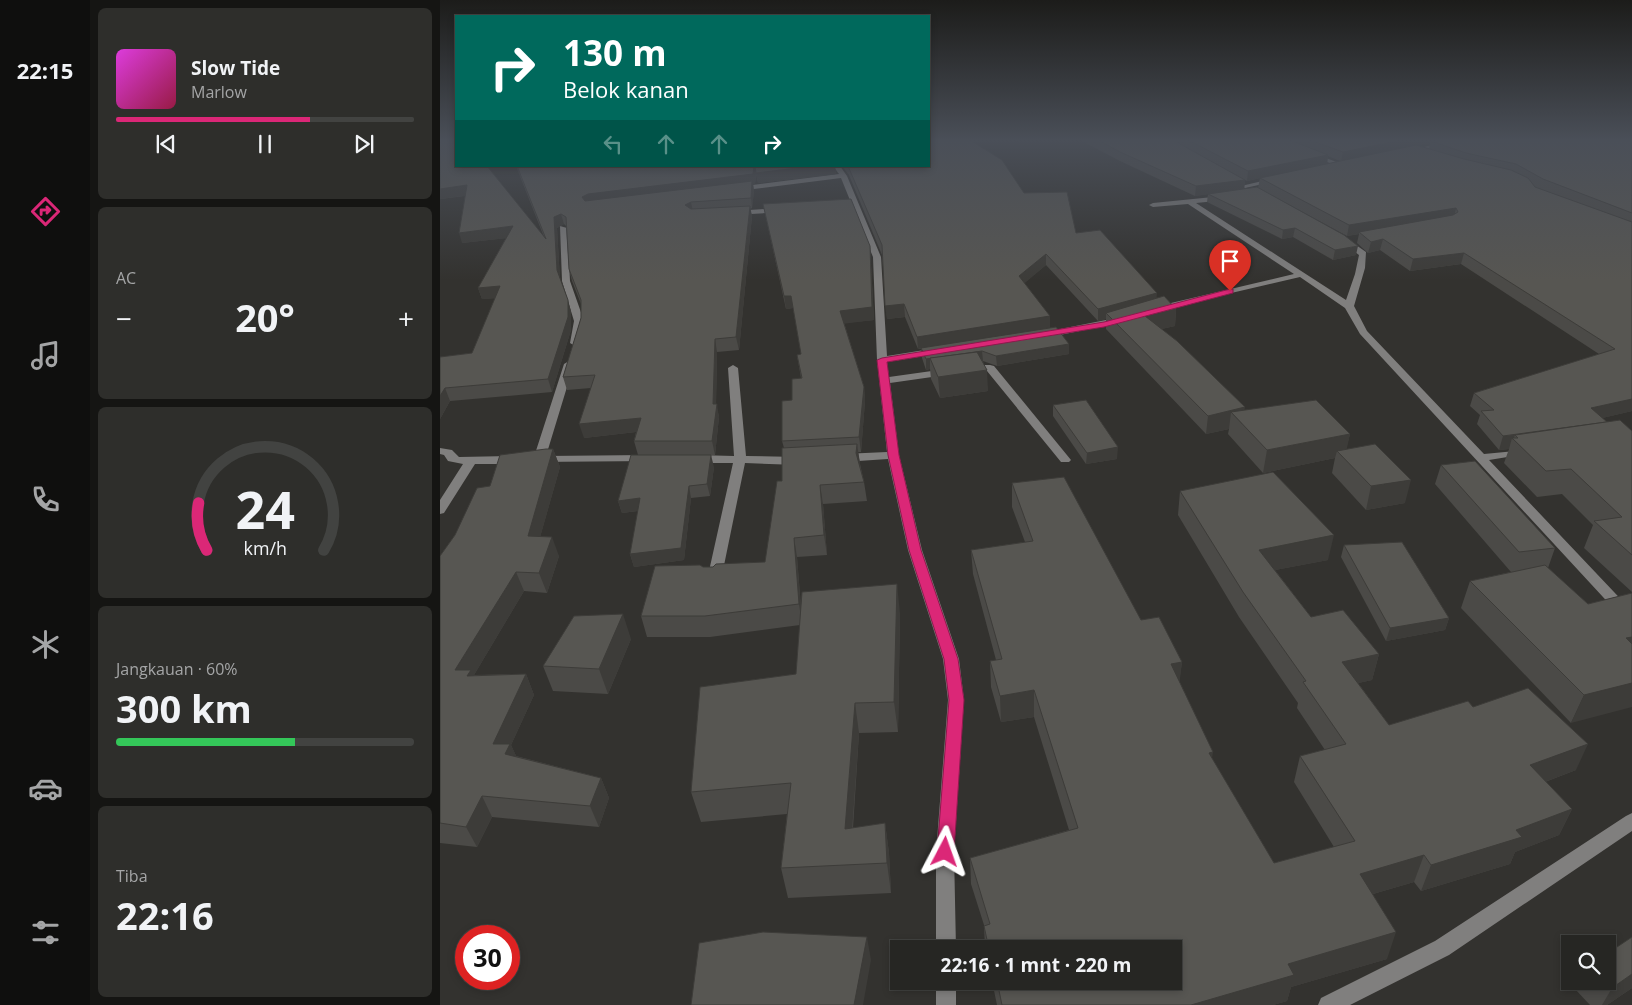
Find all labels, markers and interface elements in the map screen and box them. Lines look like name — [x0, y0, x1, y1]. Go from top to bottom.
text: 130 m — [563, 29, 667, 76]
icon: right — [480, 35, 545, 100]
text: 22:15 — [17, 55, 73, 85]
text: Slow Tide — [191, 55, 280, 81]
text: Belok kanan — [563, 74, 689, 104]
text: Marlow — [191, 81, 247, 103]
icon: previous — [152, 130, 180, 158]
icon: pause — [251, 130, 279, 158]
icon: next — [350, 130, 378, 158]
icon: left — [599, 130, 627, 158]
icon: ahead — [652, 130, 680, 158]
icon: ahead — [705, 130, 733, 158]
icon: right — [758, 130, 786, 158]
icon: directions — [28, 194, 63, 229]
pin — [1209, 240, 1251, 291]
icon: arrive — [1216, 247, 1244, 275]
text: AC — [116, 267, 136, 289]
text: 20° — [235, 291, 295, 343]
text: − — [116, 299, 132, 337]
text: + — [398, 299, 414, 337]
icon: music — [28, 338, 63, 373]
text: 24 — [235, 473, 295, 544]
icon: phone — [28, 482, 63, 517]
text: km/h — [243, 536, 287, 560]
icon: climate — [28, 627, 63, 662]
text: Jangkauan · 60% — [116, 658, 238, 680]
text: 300 km — [116, 682, 252, 734]
icon: car — [28, 771, 63, 806]
position arrow — [918, 825, 970, 877]
text: Tiba — [116, 865, 148, 887]
text: 22:16 — [116, 889, 214, 941]
icon: filters — [28, 915, 63, 950]
speed limit sign: 30 — [455, 925, 520, 990]
map controls — [1561, 935, 1616, 990]
button: search — [1561, 935, 1616, 990]
text: 22:16 · 1 mnt · 220 m — [941, 952, 1131, 978]

